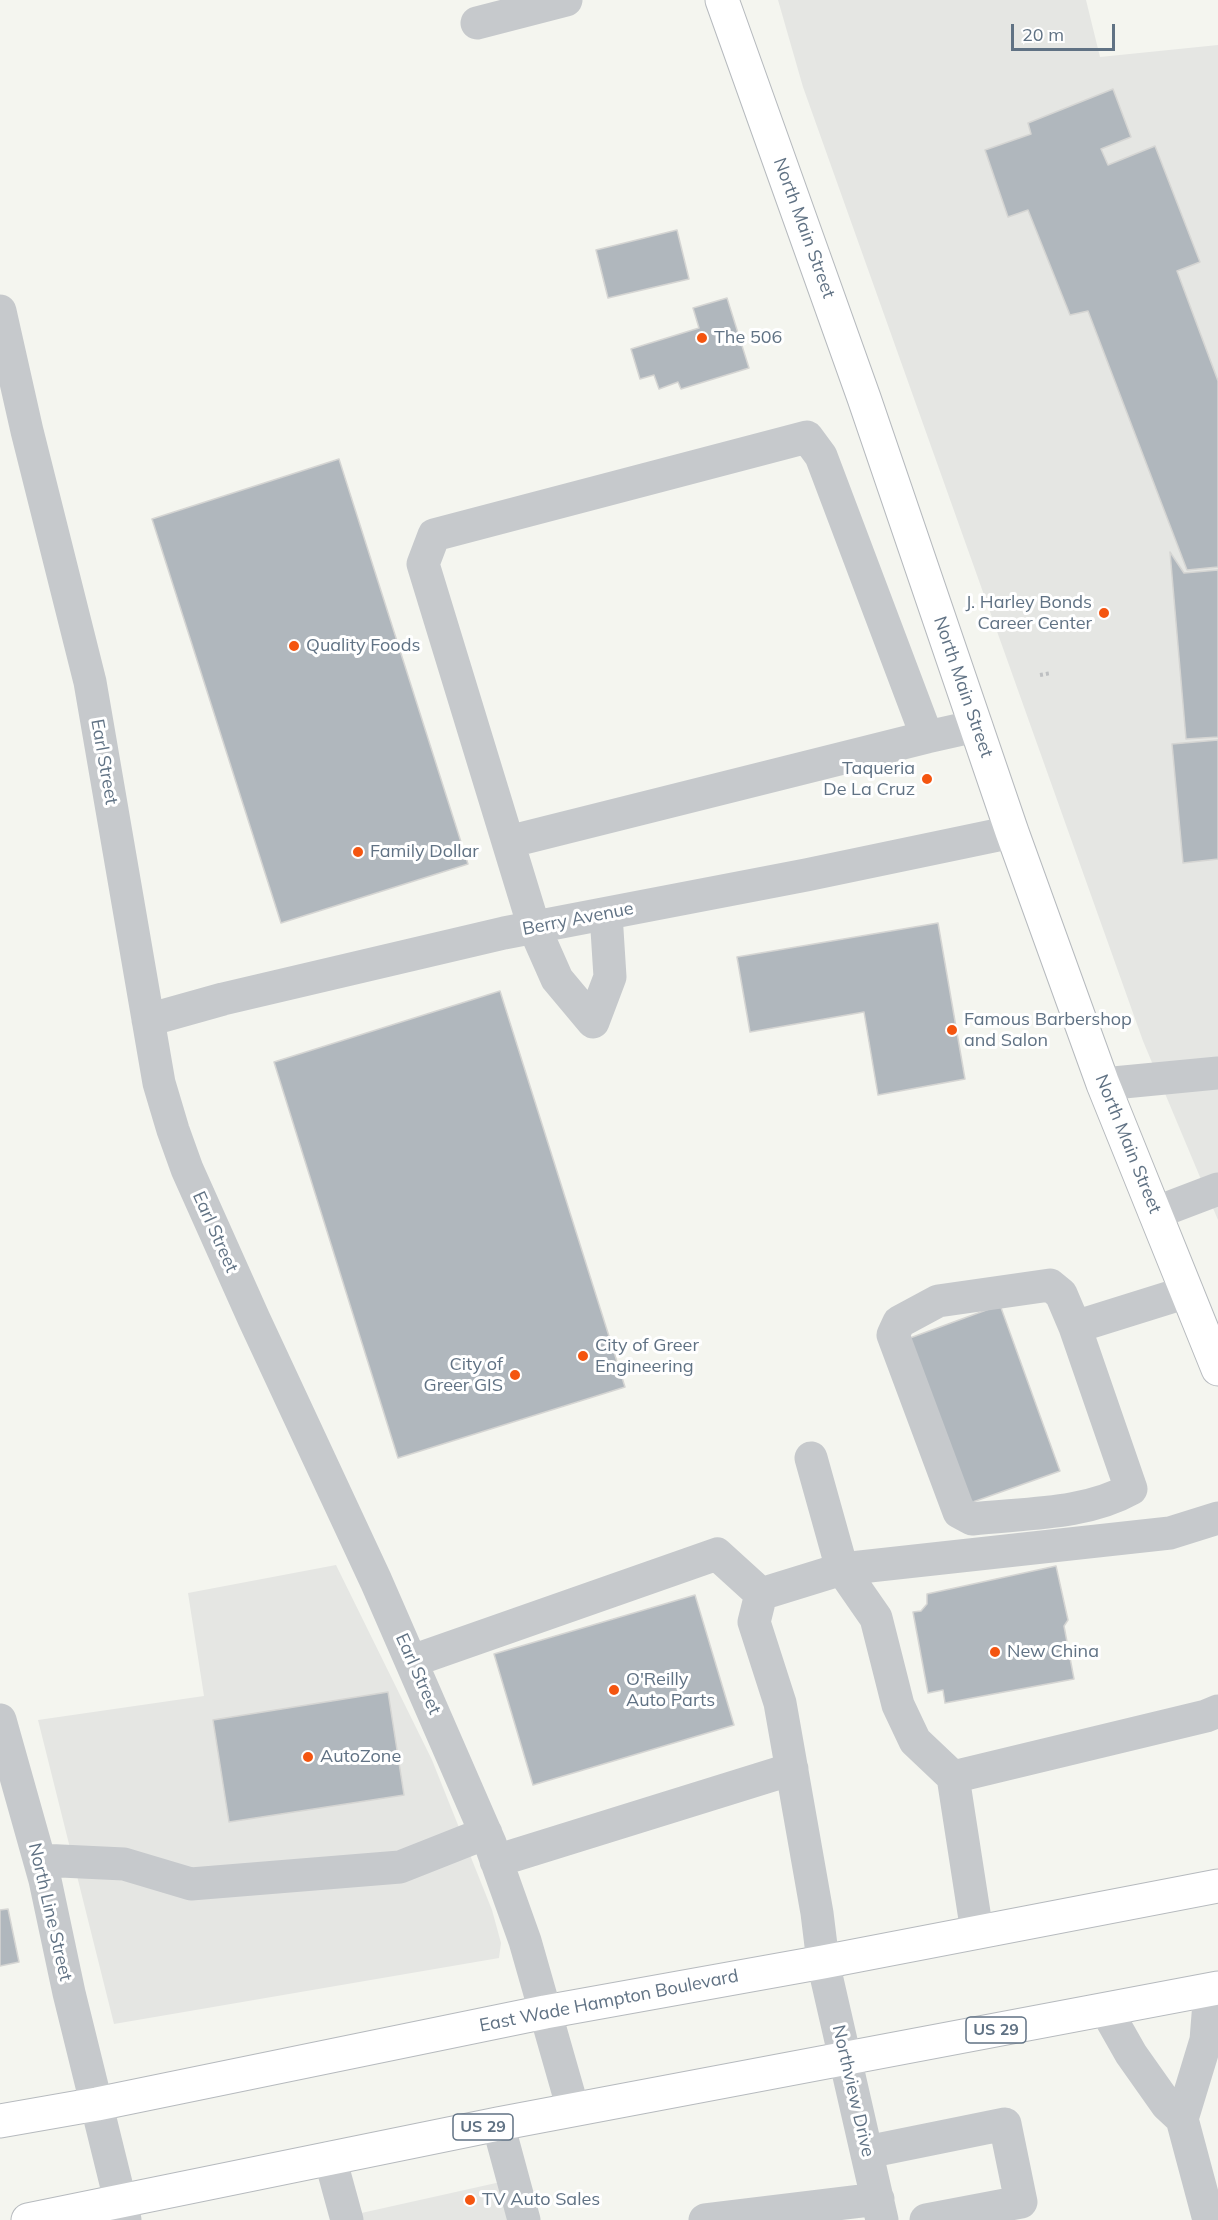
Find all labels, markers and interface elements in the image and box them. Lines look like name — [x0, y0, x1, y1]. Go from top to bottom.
scale bar — [1014, 12, 1118, 50]
text: 20 m — [1022, 23, 1064, 46]
street label: North Main Street — [769, 155, 839, 301]
place label: The 506 — [714, 327, 782, 349]
marker: The 506 — [695, 331, 709, 345]
place label: J. Harley Bonds Career Center — [965, 592, 1092, 634]
marker: J. Harley Bonds Career Center — [1097, 606, 1111, 620]
street label: North Main Street — [929, 614, 997, 760]
place label: Quality Foods — [306, 635, 420, 657]
marker: Quality Foods — [287, 639, 301, 653]
street label: Earl Street — [86, 718, 122, 806]
place label: Taqueria De La Cruz — [823, 758, 915, 800]
marker: Taqueria De La Cruz — [920, 772, 934, 786]
place label: Family Dollar — [370, 841, 479, 863]
marker: Family Dollar — [351, 845, 365, 859]
street label: Berry Avenue — [521, 898, 635, 940]
place label: Famous Barbershop and Salon — [964, 1009, 1132, 1052]
marker: Famous Barbershop and Salon — [945, 1023, 959, 1037]
street label: North Main Street — [1090, 1071, 1166, 1217]
street label: Earl Street — [188, 1188, 242, 1276]
place label: City of Greer Engineering — [595, 1335, 699, 1378]
marker: City of Greer Engineering — [576, 1349, 590, 1363]
place label: City of Greer GIS — [424, 1354, 503, 1396]
marker: City of Greer GIS — [508, 1368, 522, 1382]
street label: Earl Street — [391, 1630, 445, 1718]
place label: New China — [1007, 1641, 1099, 1663]
marker: New China — [988, 1645, 1002, 1659]
place label: O'Reilly Auto Parts — [626, 1669, 715, 1712]
marker: O'Reilly Auto Parts — [607, 1683, 621, 1697]
place label: AutoZone — [320, 1746, 401, 1768]
marker: AutoZone — [301, 1750, 315, 1764]
street label: North Line Street — [24, 1841, 76, 1983]
street label: East Wade Hampton Boulevard — [478, 1965, 740, 2037]
road number: US 29 — [966, 2017, 1026, 2043]
street label: Northview Drive — [827, 2023, 879, 2159]
road number: US 29 — [453, 2114, 513, 2140]
place label: TV Auto Sales — [482, 2189, 600, 2211]
marker: TV Auto Sales — [463, 2193, 477, 2207]

